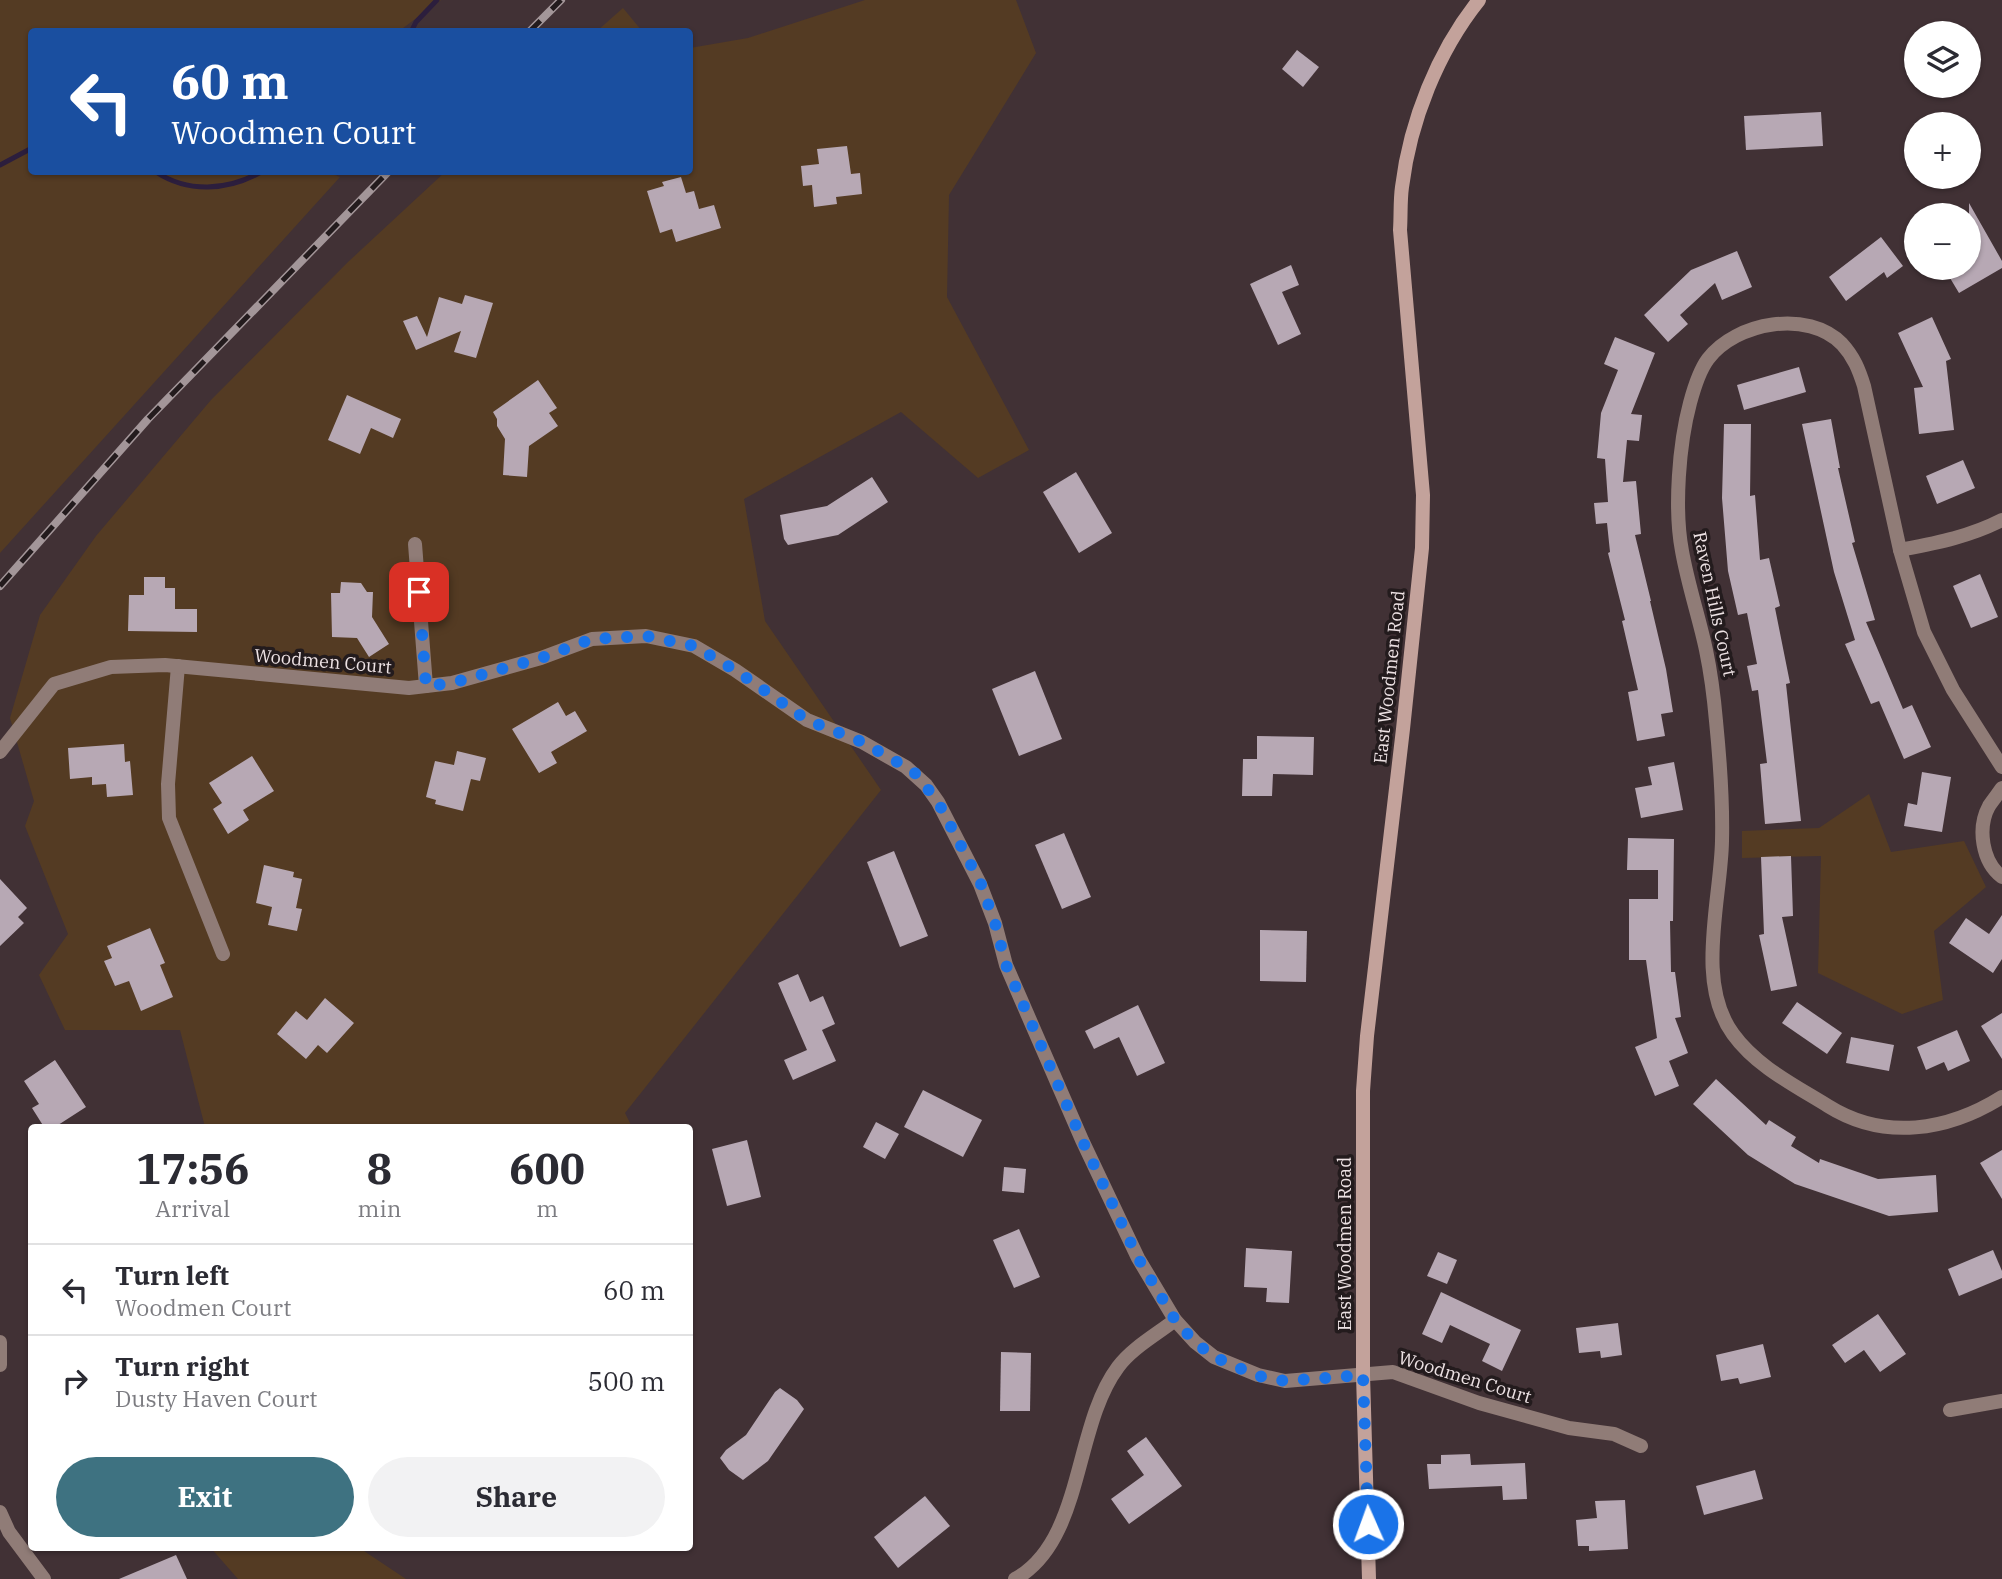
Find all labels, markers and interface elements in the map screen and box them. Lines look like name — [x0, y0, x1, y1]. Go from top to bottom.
map controls — [1904, 21, 1981, 280]
button: layers — [1904, 21, 1981, 98]
text: 60 m — [171, 49, 289, 112]
icon: left — [56, 56, 147, 147]
text: Woodmen Court — [171, 111, 416, 153]
button: + — [1904, 112, 1981, 189]
button: − — [1904, 203, 1981, 280]
street label: Raven Hills Court — [1688, 530, 1742, 678]
pin — [389, 562, 449, 622]
icon: arrive — [400, 573, 438, 611]
street label: East Woodmen Road — [1368, 589, 1410, 765]
street label: Woodmen Court — [253, 644, 393, 678]
text: 17:56 — [136, 1141, 250, 1196]
text: 8 — [367, 1141, 392, 1196]
text: 600 — [509, 1141, 585, 1196]
street label: East Woodmen Road — [1333, 1157, 1356, 1331]
text: Arrival — [155, 1193, 230, 1223]
text: min — [358, 1193, 401, 1223]
text: m — [536, 1193, 558, 1223]
text: Turn left — [115, 1258, 229, 1292]
icon: left — [56, 1271, 94, 1309]
text: 60 m — [603, 1273, 665, 1307]
text: Woodmen Court — [115, 1292, 291, 1322]
street label: Woodmen Court — [1396, 1346, 1534, 1408]
text: Turn right — [115, 1349, 249, 1383]
icon: right — [56, 1362, 94, 1400]
text: 500 m — [587, 1364, 665, 1398]
text: Dusty Haven Court — [115, 1383, 318, 1413]
button: Exit — [56, 1457, 354, 1537]
button: Share — [368, 1457, 665, 1537]
position arrow — [1331, 1487, 1405, 1561]

